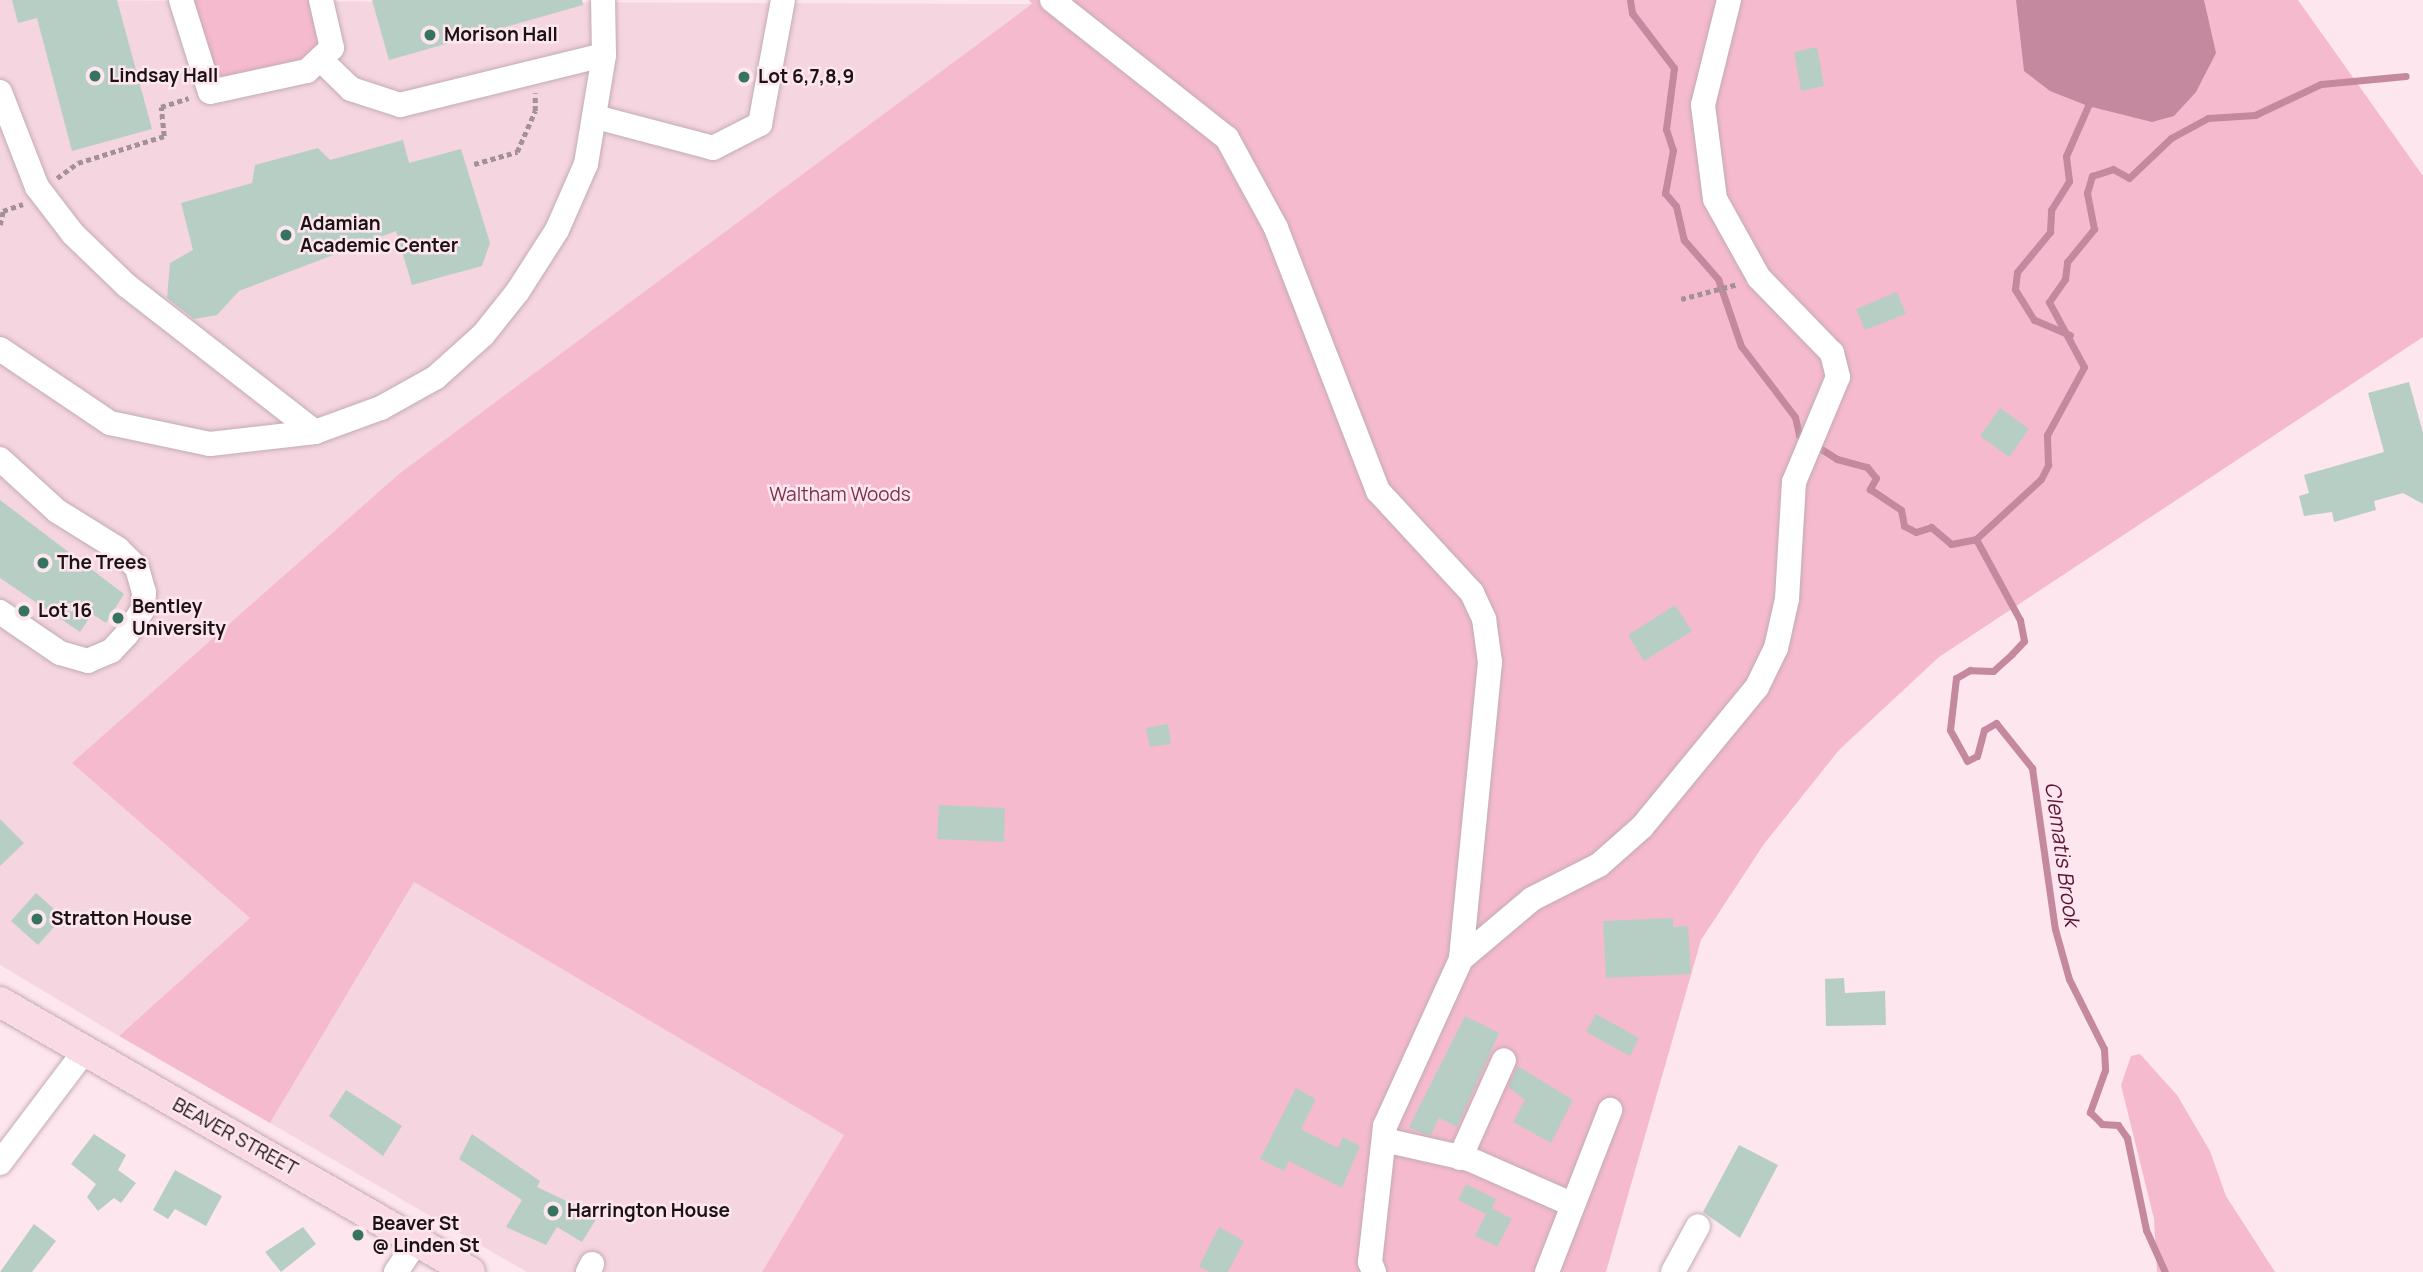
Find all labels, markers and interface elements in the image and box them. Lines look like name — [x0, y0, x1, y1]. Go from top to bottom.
place label: Morison Hall — [444, 24, 558, 46]
marker: Morison Hall — [422, 27, 438, 43]
place label: Lindsay Hall — [109, 65, 218, 87]
place label: Lot 6,7,8,9 — [758, 66, 854, 88]
marker: Lindsay Hall — [87, 68, 103, 84]
marker: Lot 6,7,8,9 — [736, 69, 752, 85]
place label: Adamian Academic Center — [300, 213, 458, 257]
marker: Adamian Academic Center — [278, 227, 294, 243]
park label: Waltham Woods — [769, 484, 911, 506]
place label: The Trees — [57, 552, 147, 574]
marker: The Trees — [35, 555, 51, 571]
place label: Bentley University — [132, 596, 226, 640]
place label: Lot 16 — [38, 600, 92, 622]
marker: Lot 16 — [16, 603, 32, 619]
marker: Bentley University — [110, 610, 126, 626]
water label: Clematis Brook — [2040, 780, 2086, 928]
place label: Stratton House — [51, 908, 192, 930]
marker: Stratton House — [29, 911, 45, 927]
street label: BEAVER STREET — [169, 1093, 301, 1181]
place label: Harrington House — [567, 1200, 730, 1222]
marker: Harrington House — [545, 1203, 561, 1219]
place label: Beaver St @ Linden St — [372, 1213, 480, 1257]
marker: Beaver St @ Linden St — [350, 1227, 366, 1243]

